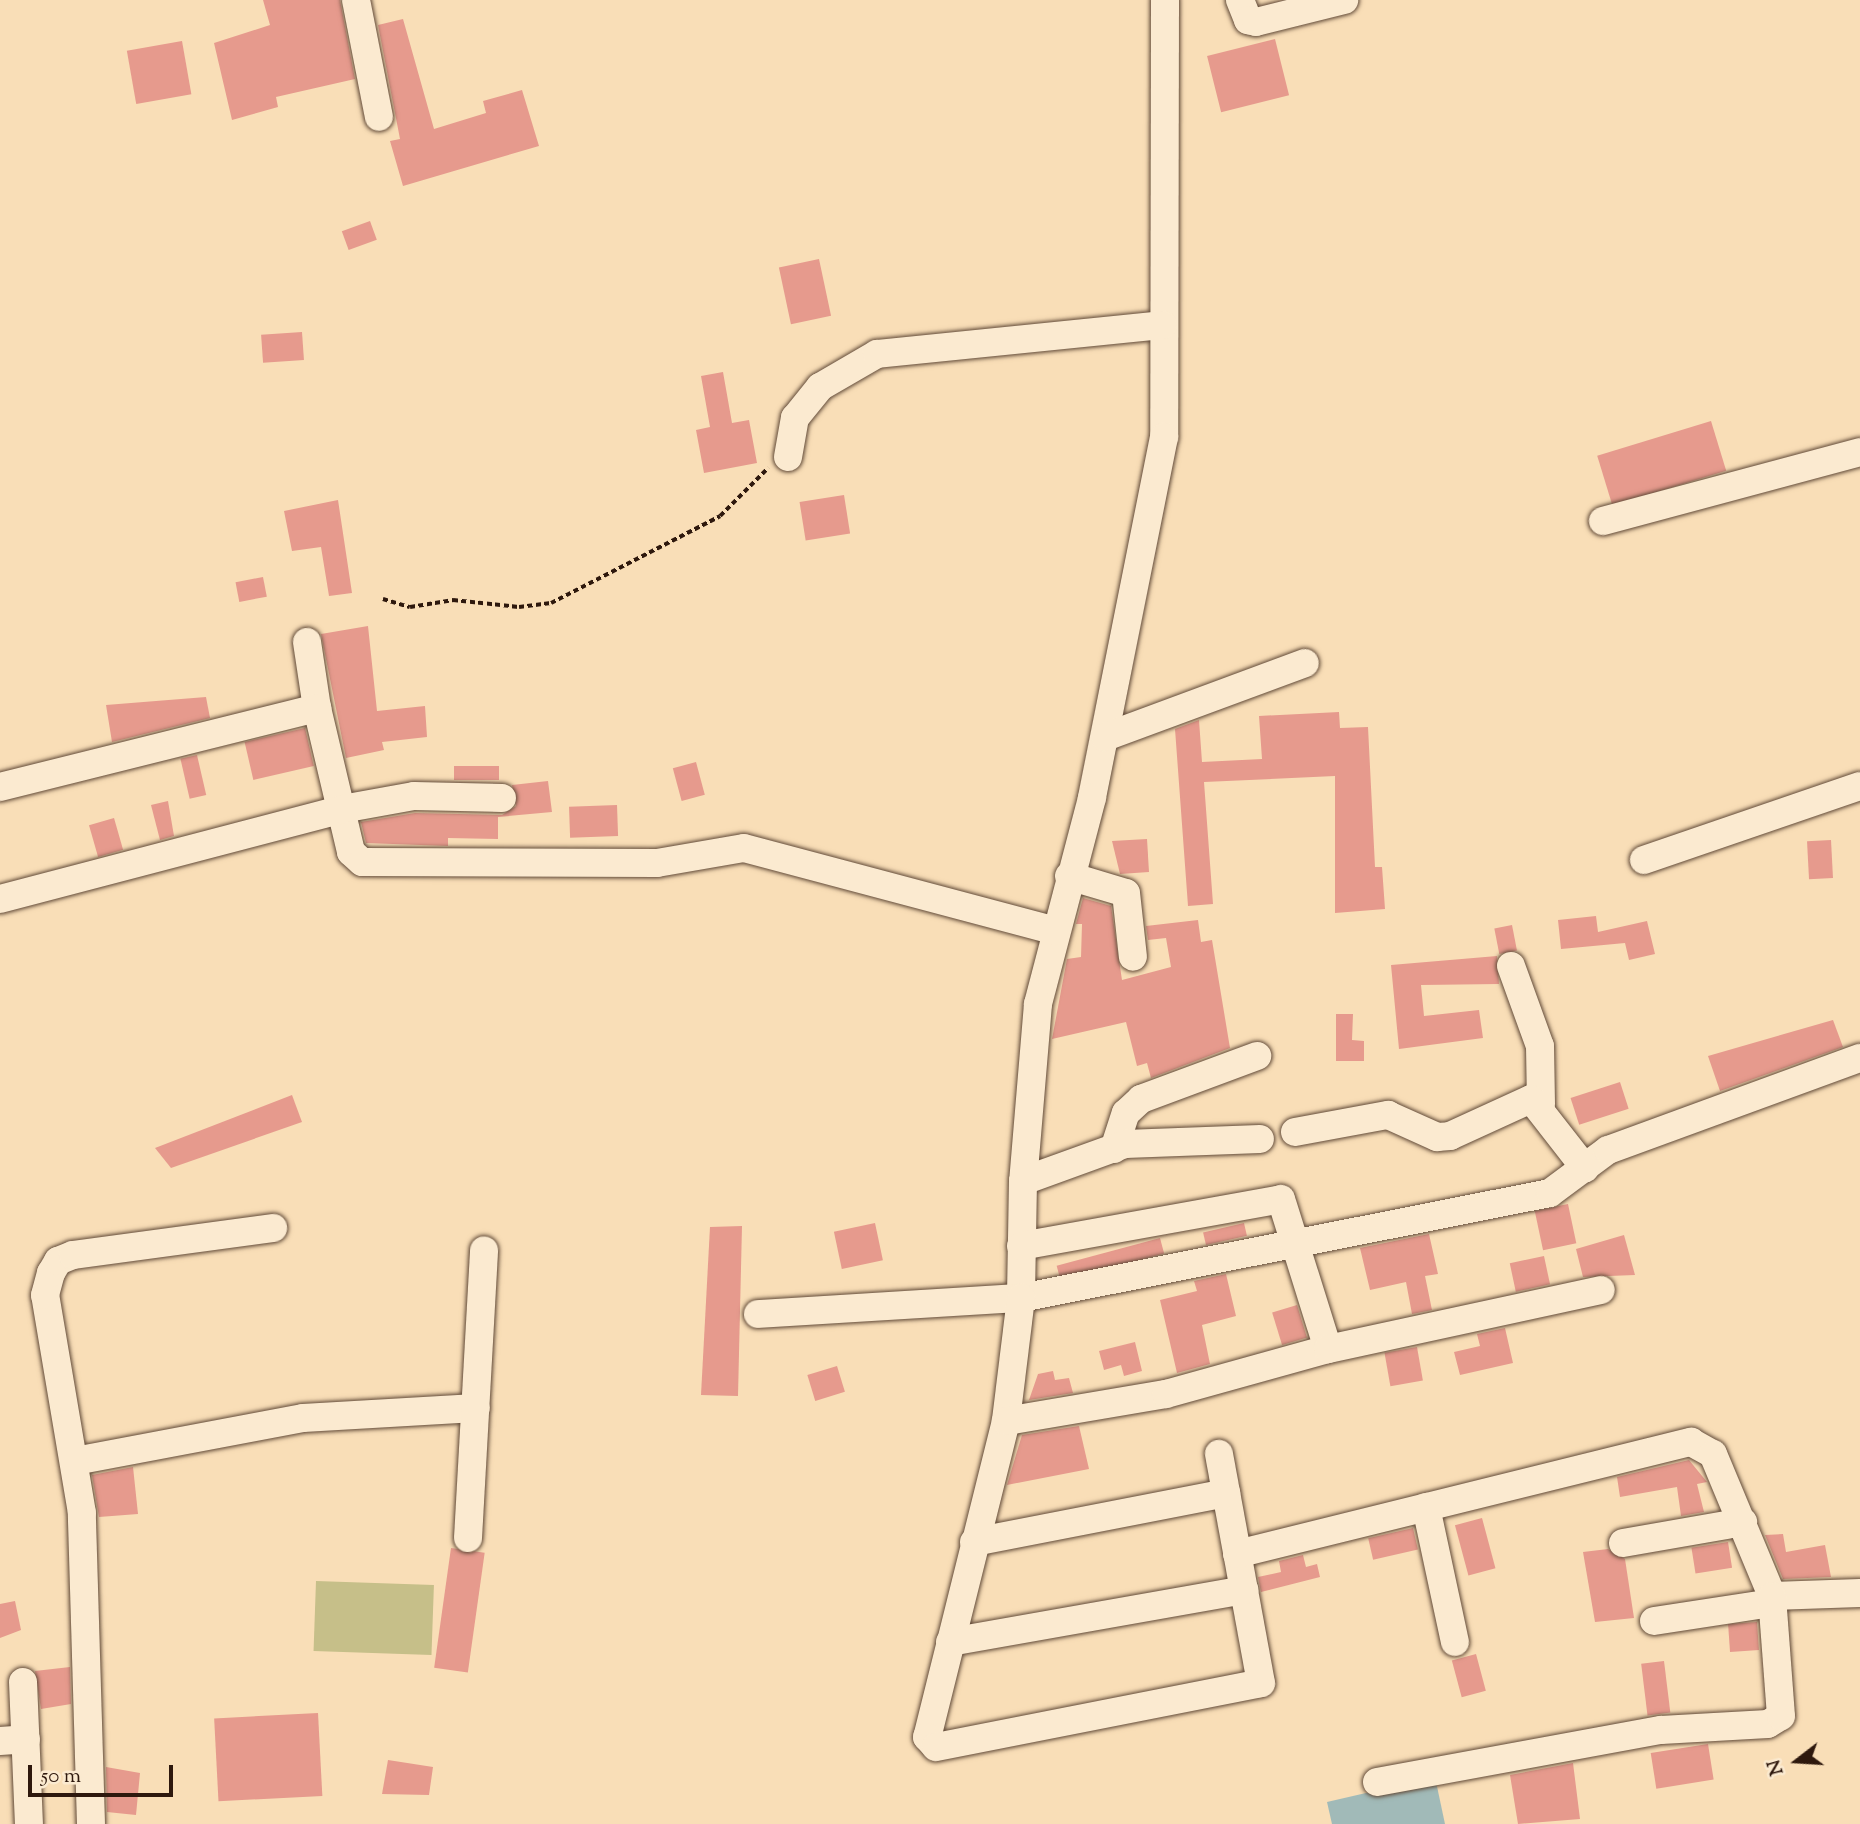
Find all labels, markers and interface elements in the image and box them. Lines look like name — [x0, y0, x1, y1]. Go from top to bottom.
north arrow — [1762, 1726, 1832, 1796]
scale bar — [32, 1750, 177, 1794]
text: N — [1761, 1756, 1792, 1778]
text: 50 m — [41, 1762, 81, 1792]

